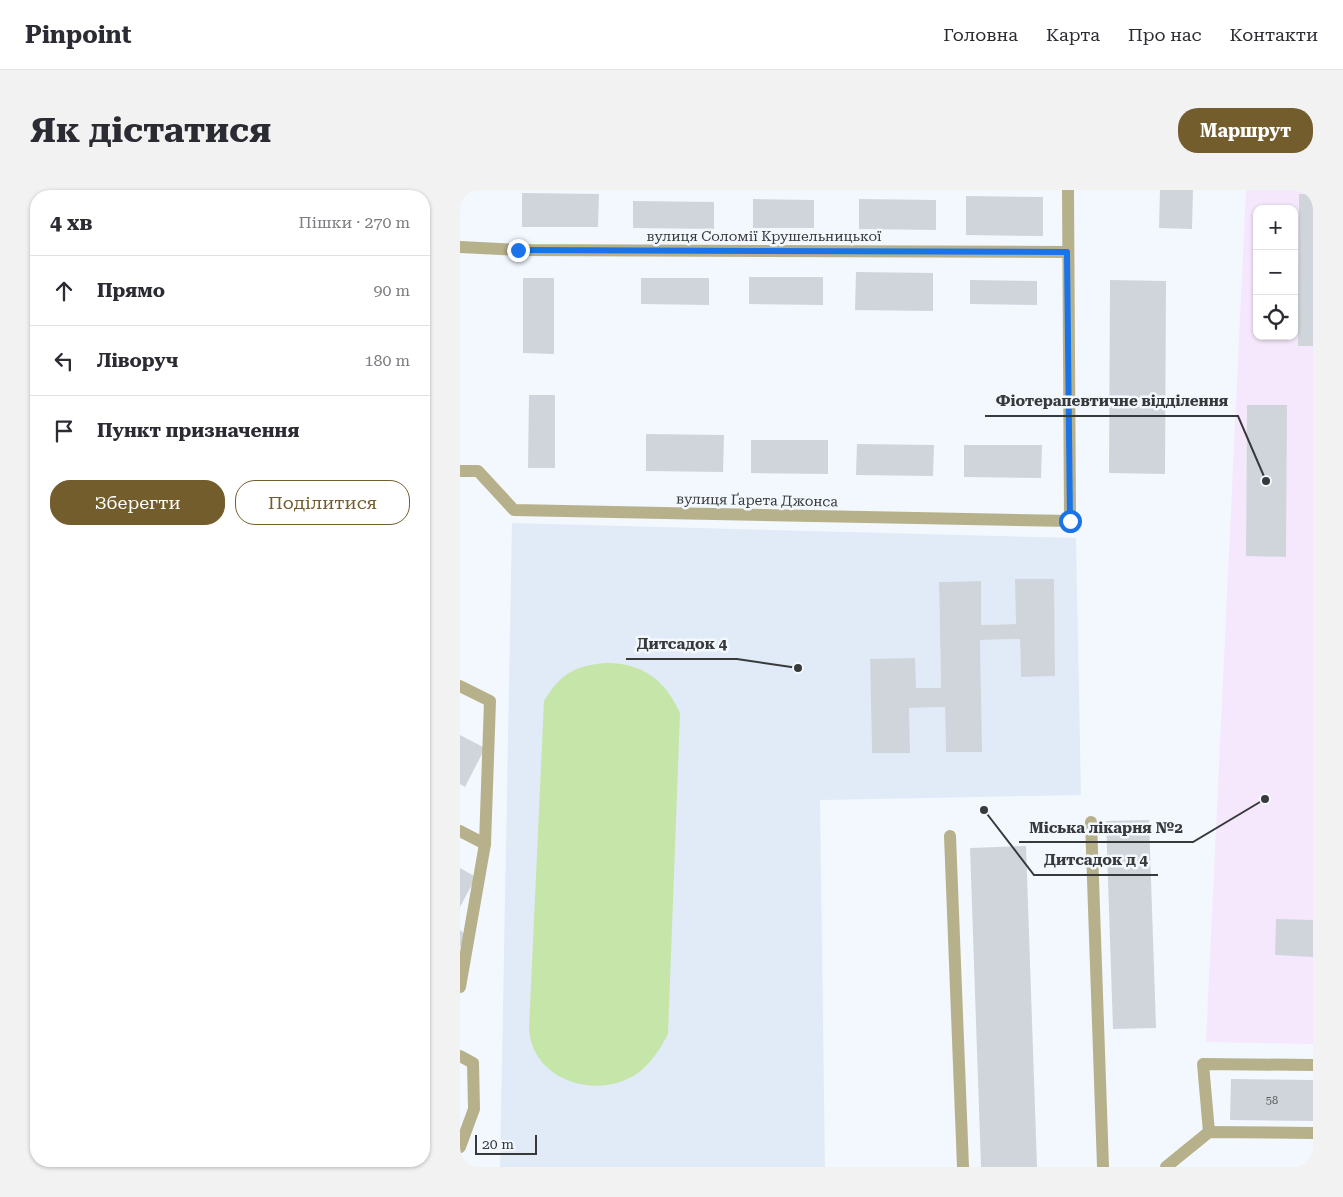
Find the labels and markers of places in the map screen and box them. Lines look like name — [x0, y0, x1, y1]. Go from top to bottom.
callout: Фіотерапевтичне відділення — [985, 386, 1238, 416]
callout: Дитсадок 4 — [626, 629, 737, 659]
callout: Міська лікарня №2 — [1019, 812, 1193, 842]
callout: Дитсадок д 4 — [1034, 845, 1158, 875]

